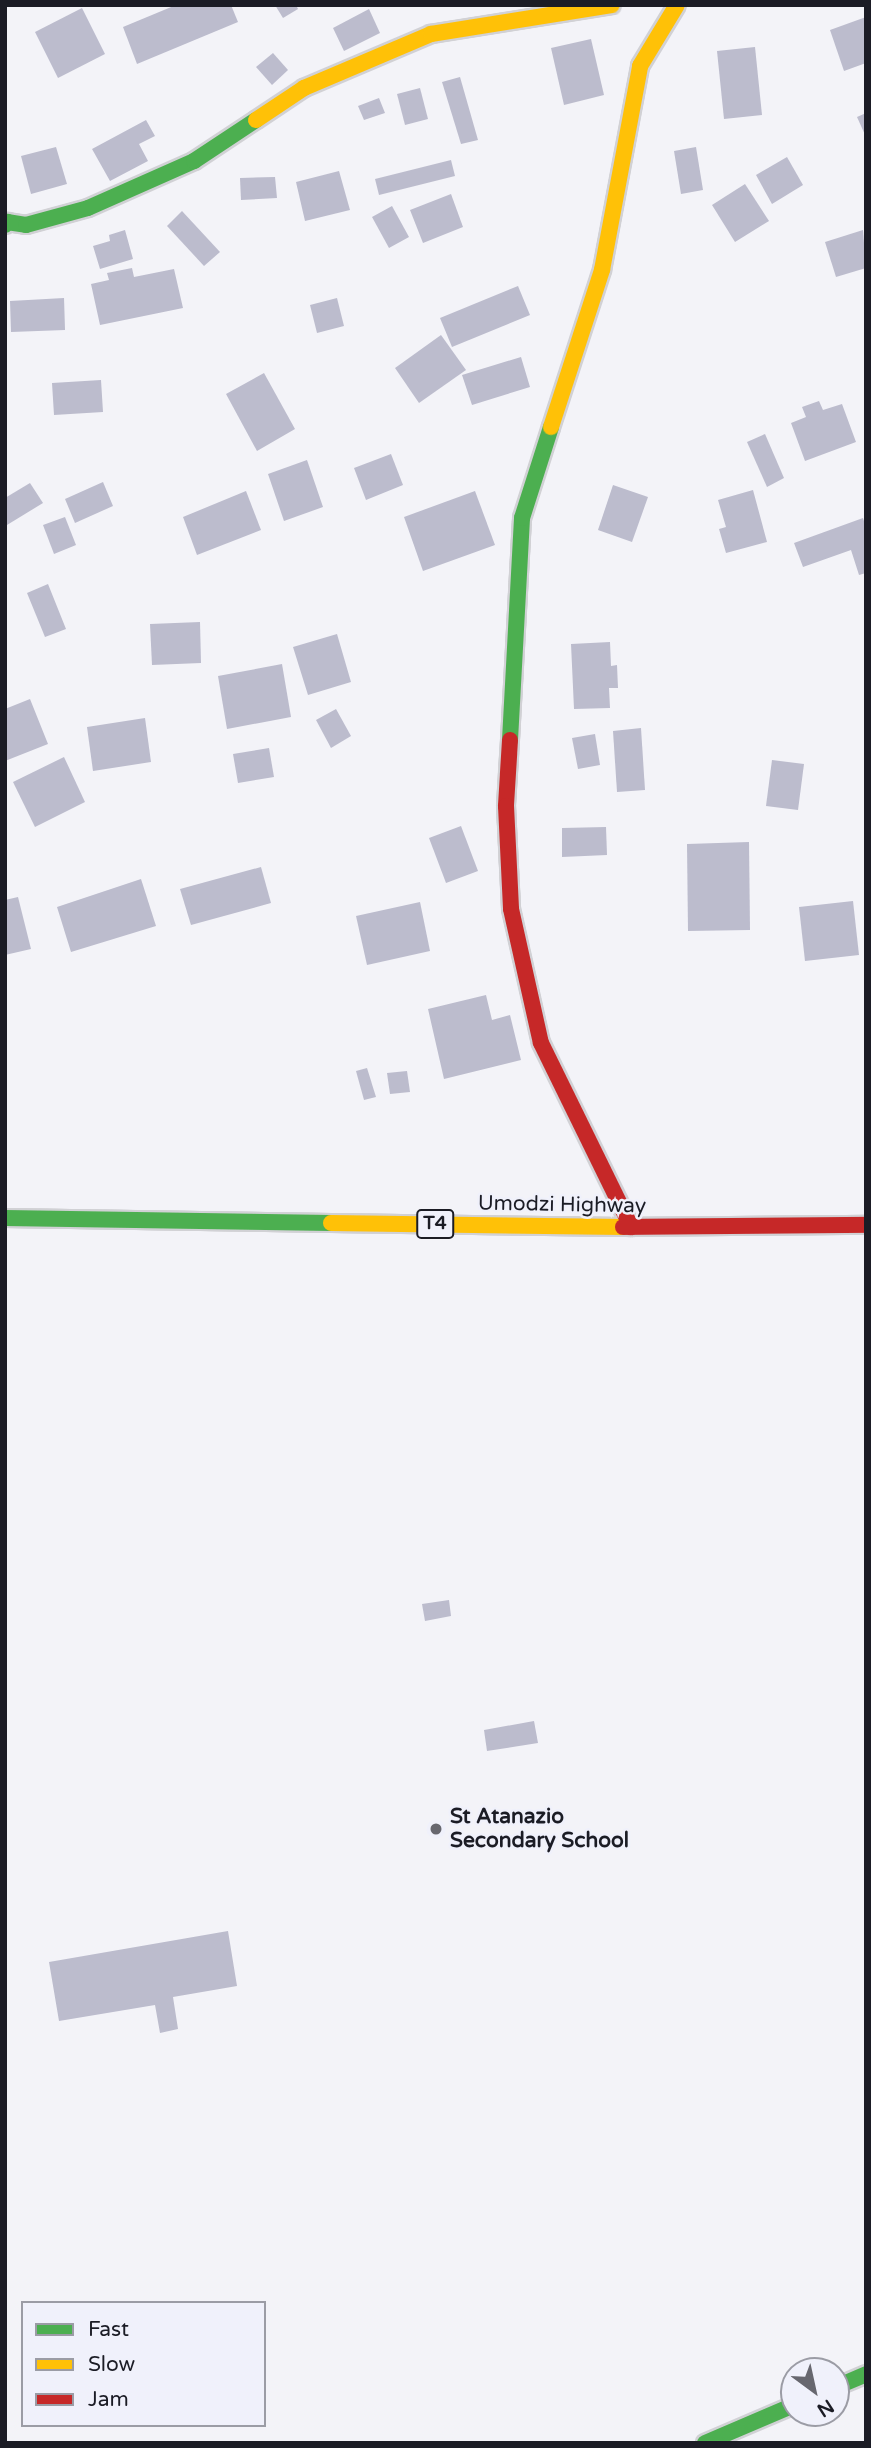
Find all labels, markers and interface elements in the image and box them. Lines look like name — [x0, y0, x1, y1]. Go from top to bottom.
street label: Umodzi Highway — [478, 1191, 646, 1219]
road number: T4 — [416, 1208, 454, 1240]
place label: St Atanazio Secondary School — [450, 1804, 629, 1854]
marker: St Atanazio Secondary School — [428, 1821, 444, 1837]
legend — [21, 2301, 266, 2427]
text: Fast — [88, 2317, 129, 2342]
text: Slow — [88, 2352, 135, 2377]
north arrow — [780, 2357, 850, 2427]
text: Jam — [88, 2387, 129, 2412]
text: N — [813, 2395, 838, 2421]

